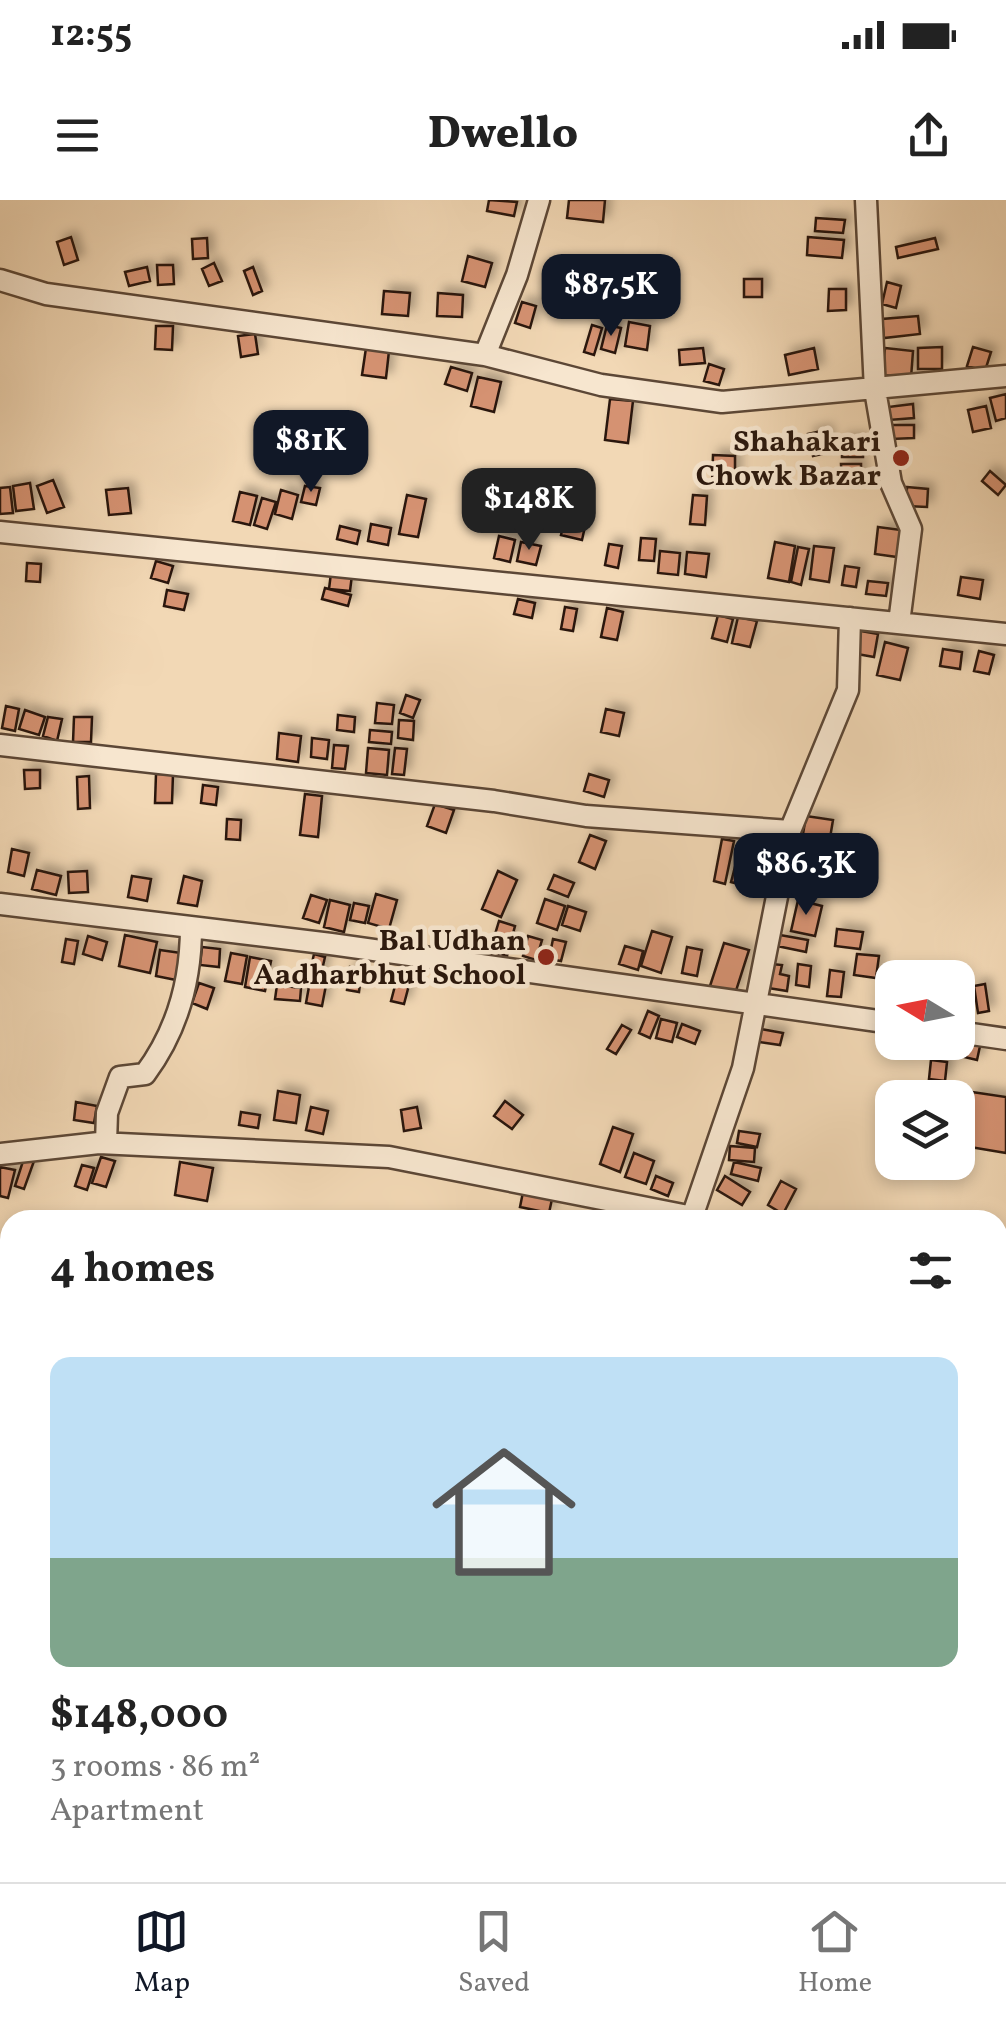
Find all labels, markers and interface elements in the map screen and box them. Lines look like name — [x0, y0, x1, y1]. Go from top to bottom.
text: 12:55 — [50, 9, 132, 62]
text: Dwello — [428, 104, 578, 167]
icon: menu — [50, 108, 105, 163]
icon: share — [901, 108, 956, 163]
pin: $87.5K — [530, 254, 692, 339]
text: $87.5K — [564, 264, 658, 308]
pin: $81K — [252, 410, 370, 495]
text: $81K — [275, 420, 347, 464]
place label: Shahakari Chowk Bazar — [696, 422, 881, 498]
marker: Shahakari Chowk Bazar — [890, 447, 912, 469]
pin: $148K — [459, 468, 599, 553]
text: $148K — [484, 478, 574, 522]
pin: $86.3K — [725, 833, 887, 918]
text: $86.3K — [756, 843, 856, 887]
place label: Bal Udhan Aadharbhut School — [253, 921, 526, 997]
marker: Bal Udhan Aadharbhut School — [535, 946, 557, 968]
north arrow — [875, 960, 975, 1060]
map controls — [875, 960, 975, 1180]
button: layers — [875, 1080, 975, 1180]
text: 4 homes — [50, 1241, 215, 1300]
icon: filters — [903, 1243, 958, 1298]
icon: home — [414, 1422, 594, 1602]
text: $148,000 — [50, 1687, 228, 1746]
text: 3 rooms · 86 m² — [50, 1746, 260, 1790]
text: Apartment — [50, 1790, 204, 1834]
tab: Map — [134, 1904, 190, 2003]
tab: Saved — [458, 1904, 530, 2003]
tab: Home — [798, 1904, 872, 2003]

